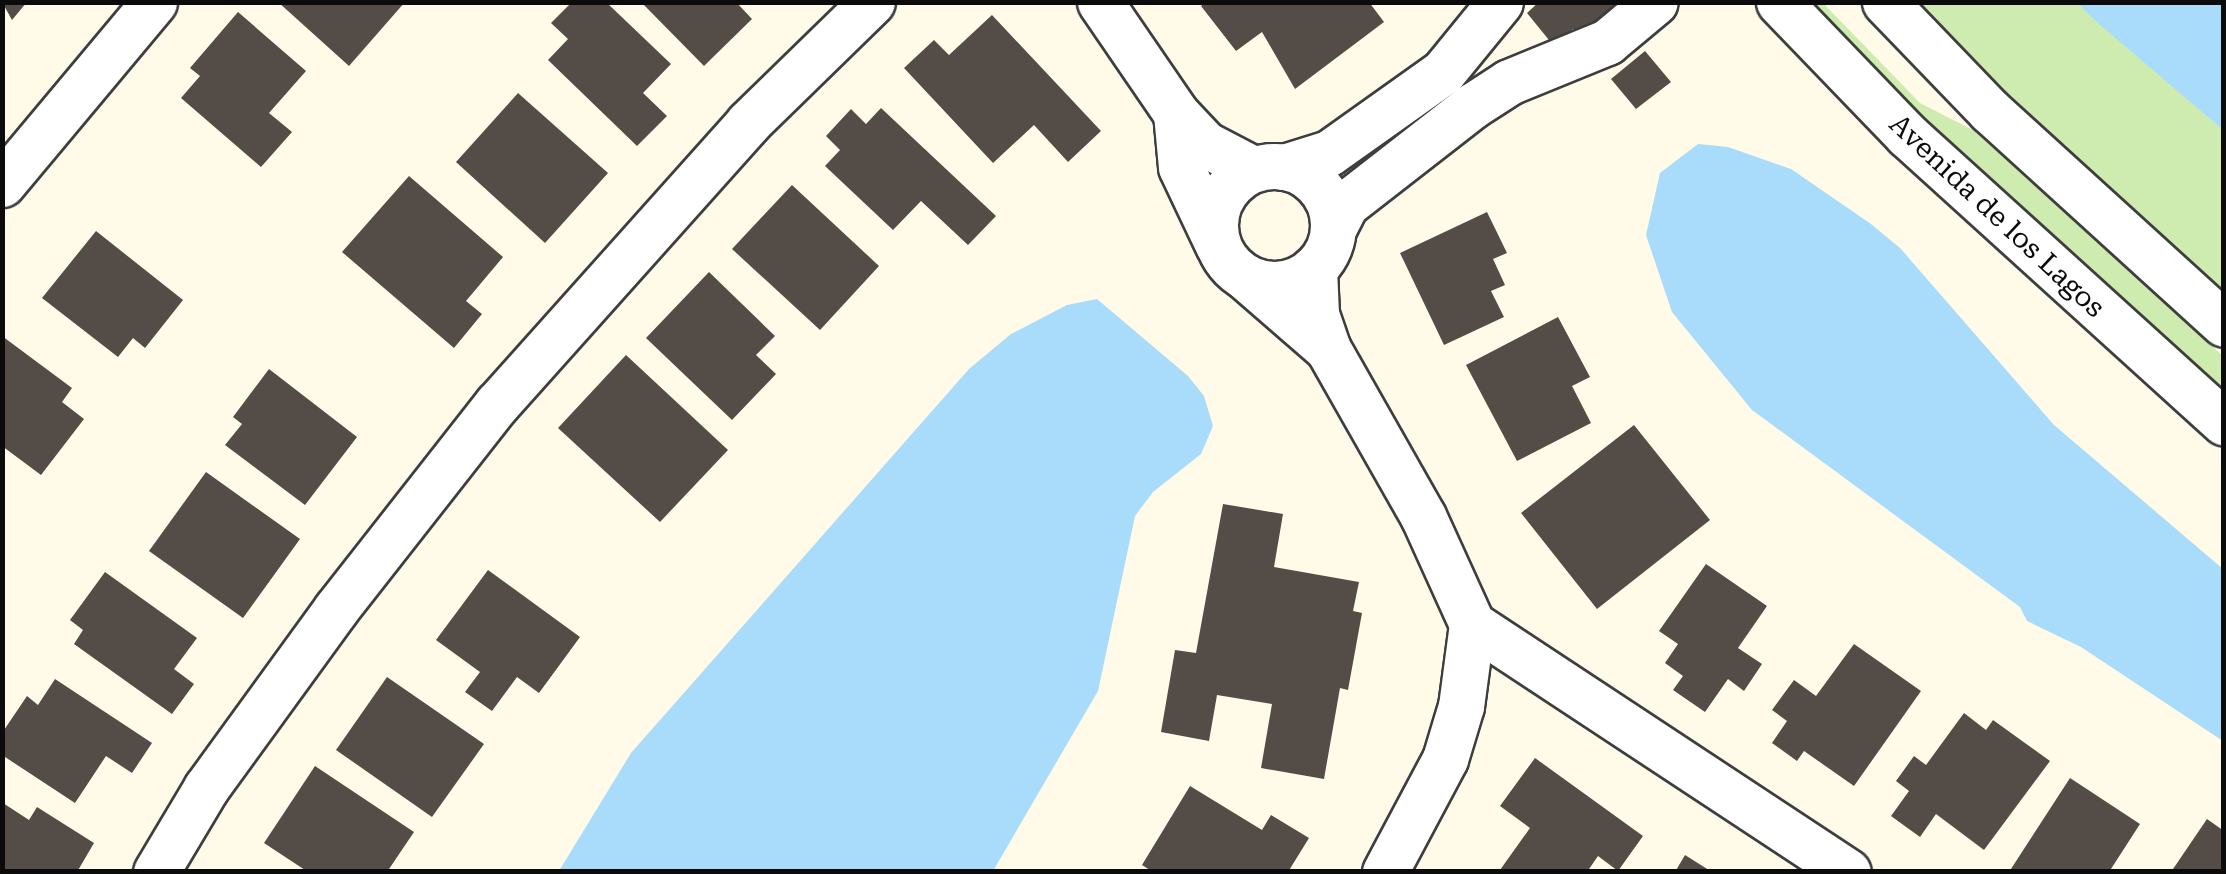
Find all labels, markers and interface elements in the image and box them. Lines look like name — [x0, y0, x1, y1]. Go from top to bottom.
street label: Avenida de los Lagos — [1882, 108, 2112, 324]

